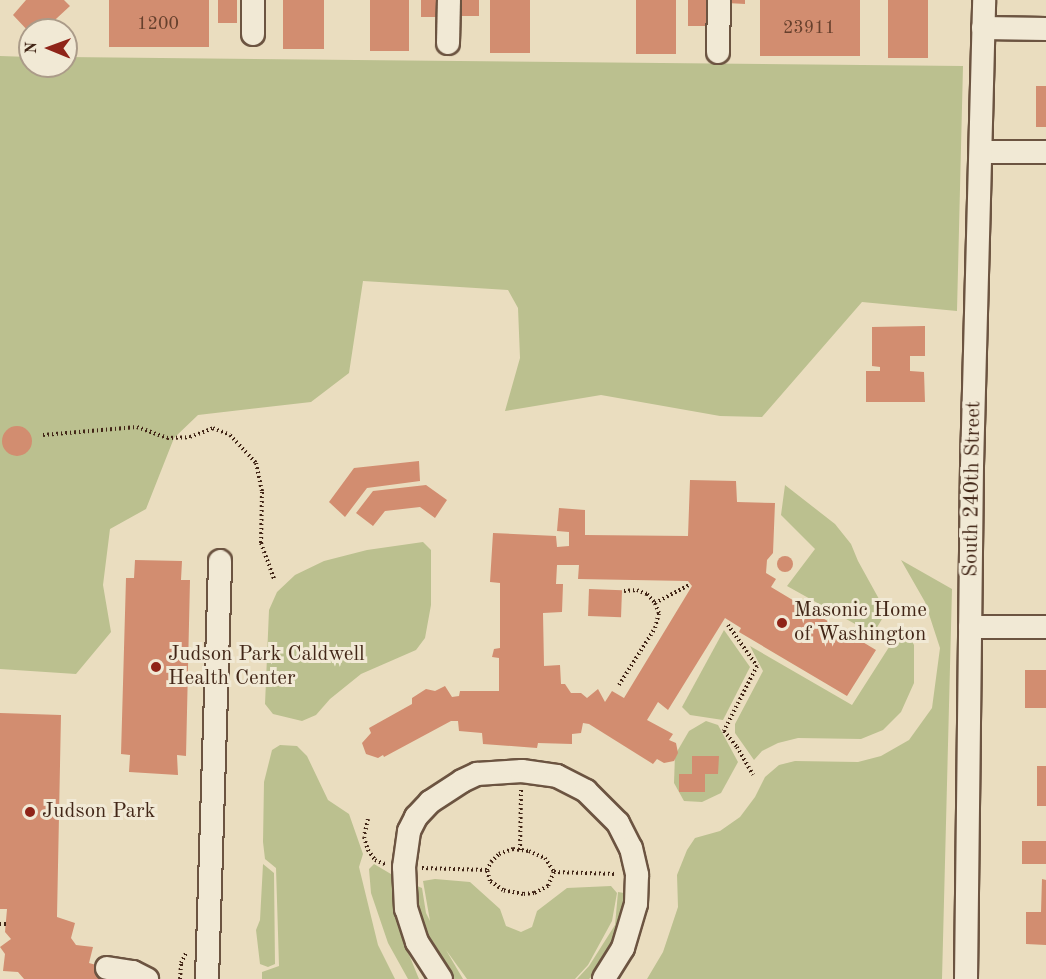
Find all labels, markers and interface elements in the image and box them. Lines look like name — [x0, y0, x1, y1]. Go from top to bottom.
house number: 1200 — [137, 13, 179, 35]
house number: 23911 — [783, 17, 835, 39]
north arrow — [18, 18, 78, 78]
text: N — [24, 41, 40, 54]
street label: South 240th Street — [959, 401, 987, 577]
place label: Masonic Home of Washington — [794, 598, 927, 648]
marker: Masonic Home of Washington — [775, 616, 789, 630]
place label: Judson Park Caldwell Health Center — [168, 642, 365, 692]
marker: Judson Park Caldwell Health Center — [149, 660, 163, 674]
place label: Judson Park — [42, 799, 156, 825]
marker: Judson Park — [23, 805, 37, 819]

